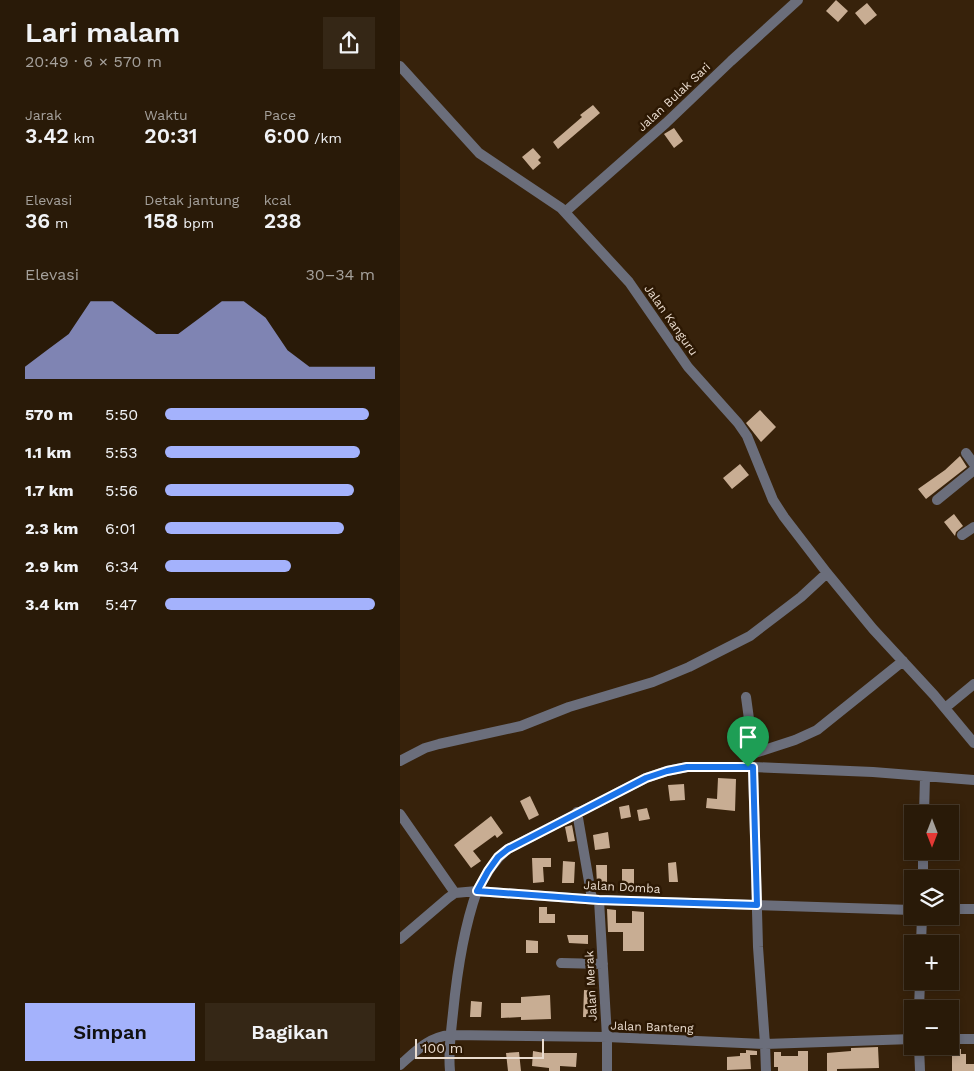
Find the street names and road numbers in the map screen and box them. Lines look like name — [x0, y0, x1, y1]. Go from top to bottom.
street label: Jalan Bulak Sari — [635, 60, 713, 134]
street label: Jalan Kanguru — [641, 282, 701, 358]
street label: Jalan Domba — [583, 878, 661, 896]
street label: Jalan Merak — [582, 950, 600, 1022]
street label: Jalan Banteng — [610, 1019, 694, 1035]

